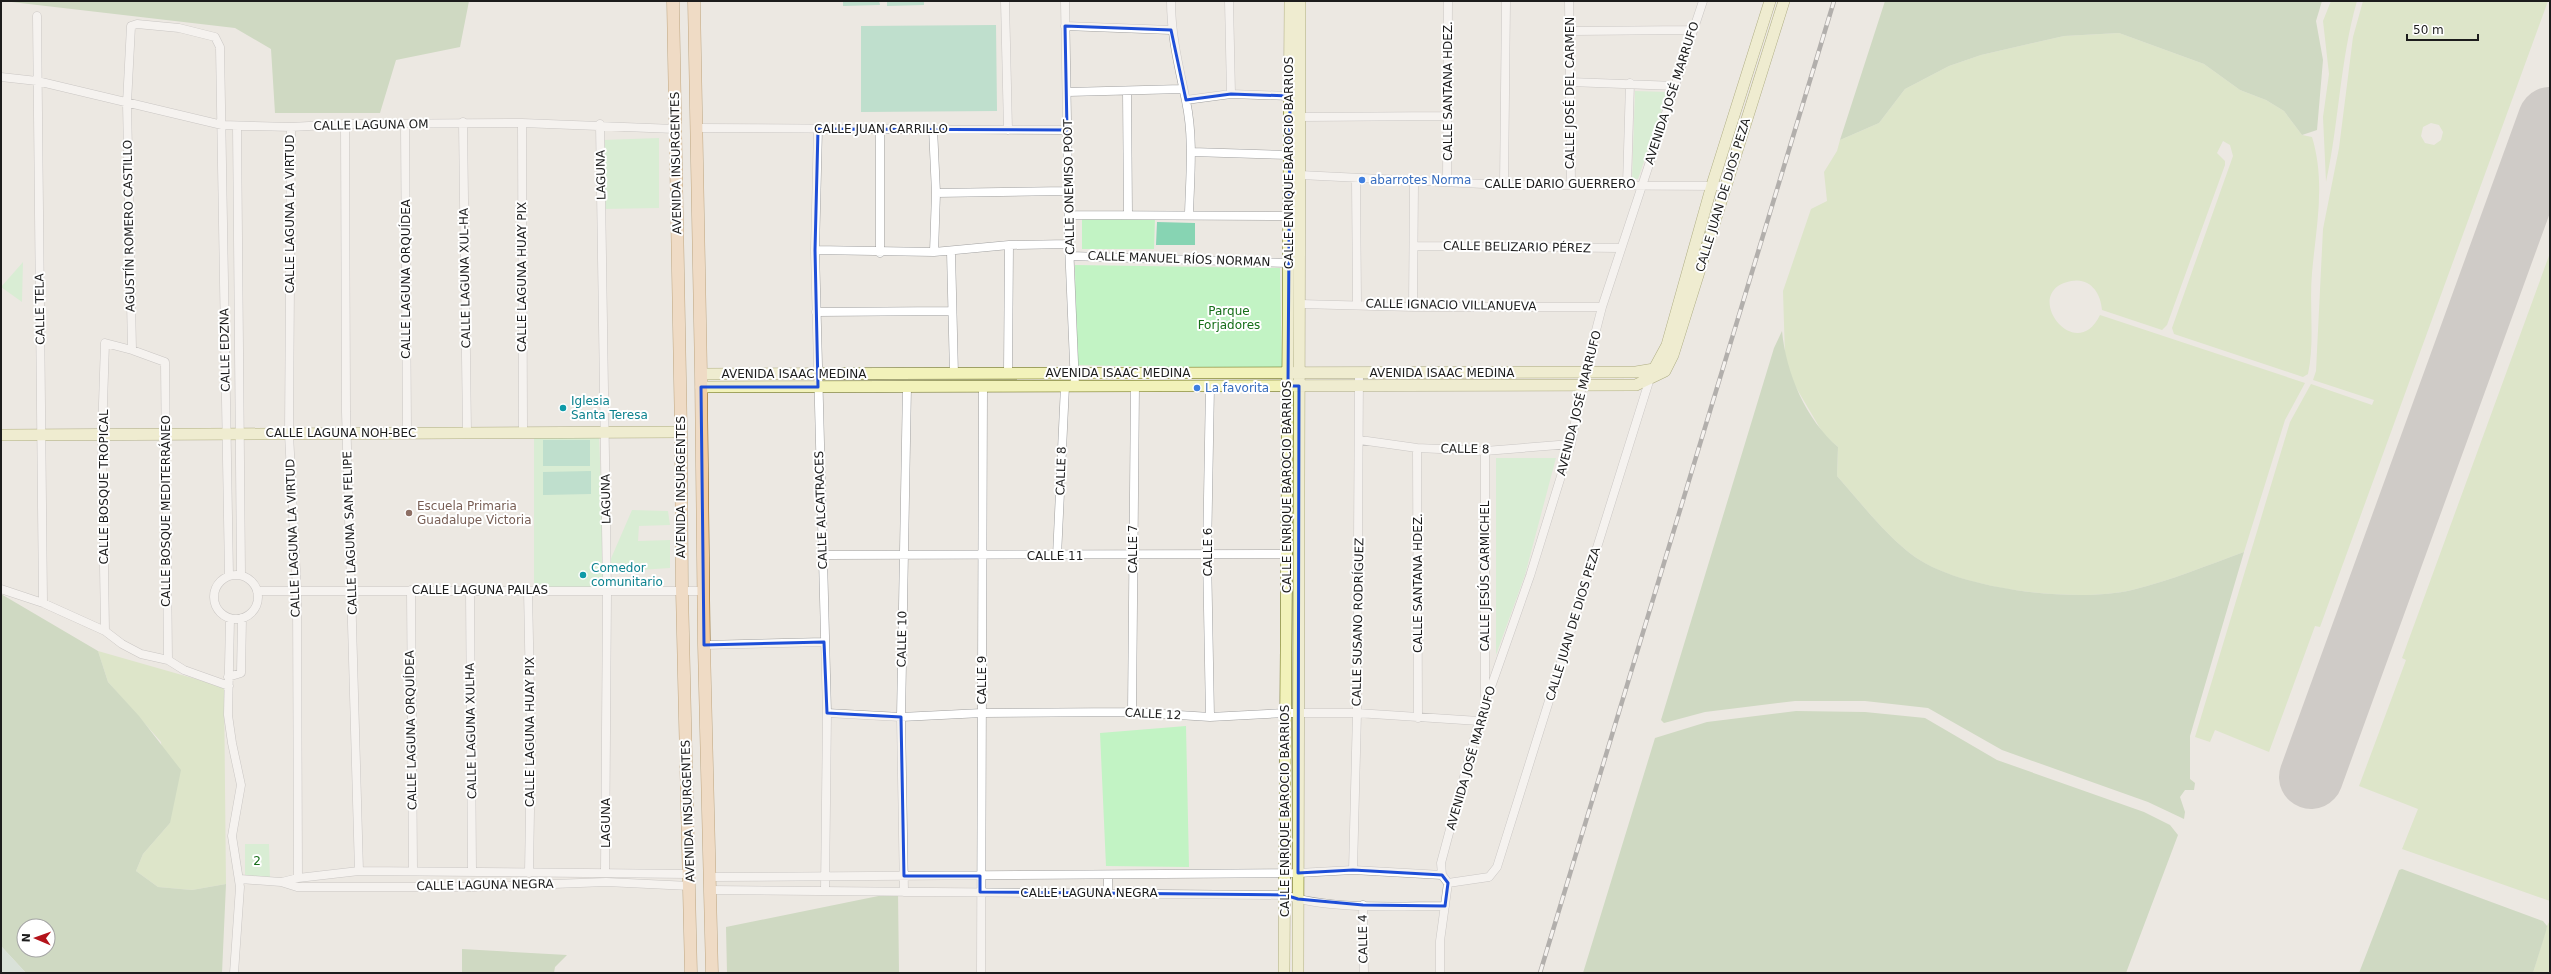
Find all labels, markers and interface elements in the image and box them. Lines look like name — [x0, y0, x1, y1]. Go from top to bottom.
scale bar — [2407, 16, 2478, 42]
street label: CALLE JOSÉ DEL CARMEN — [1562, 17, 1577, 169]
street label: AVENIDA JOSÉ MARRUFO — [1641, 20, 1702, 166]
street label: CALLE SANTANA HDEZ. — [1441, 21, 1455, 161]
text: 50 m — [2413, 23, 2444, 37]
street label: CALLE ENRIQUE BAROCIO BARRIOS — [1282, 57, 1296, 269]
street label: AVENIDA INSURGENTES — [668, 92, 684, 234]
street label: CALLE JUAN DE DIOS PEZA — [1693, 116, 1753, 274]
street label: CALLE LAGUNA OM — [313, 117, 429, 133]
street label: CALLE ONEMISO POOT — [1061, 118, 1077, 255]
street label: CALLE JUAN CARRILLO — [814, 122, 948, 136]
street label: CALLE LAGUNA LA VIRTUD — [283, 135, 297, 293]
street label: AGUSTÍN ROMERO CASTILLO — [119, 140, 138, 312]
street label: LAGUNA — [594, 149, 608, 200]
place label: abarrotes Norma — [1370, 173, 1471, 187]
marker: abarrotes Norma — [1357, 175, 1367, 185]
street label: CALLE DARIO GUERRERO — [1484, 177, 1636, 191]
street label: CALLE LAGUNA ORQUÍDEA — [398, 198, 413, 359]
street label: CALLE LAGUNA HUAY PIX — [515, 202, 529, 352]
street label: CALLE LAGUNA XUL-HA — [457, 207, 473, 348]
street label: CALLE BELIZARIO PÉREZ — [1443, 238, 1591, 255]
street label: CALLE MANUEL RÍOS NORMAN — [1087, 248, 1271, 269]
street label: CALLE TELA — [32, 272, 48, 345]
street label: CALLE IGNACIO VILLANUEVA — [1365, 297, 1537, 314]
park label: Parque Forjadores — [1198, 304, 1260, 332]
street label: CALLE EDZNA — [217, 307, 233, 392]
street label: AVENIDA JOSÉ MARRUFO — [1553, 329, 1604, 477]
street label: AVENIDA ISAAC MEDINA — [1046, 366, 1191, 380]
street label: AVENIDA ISAAC MEDINA — [1370, 366, 1515, 380]
street label: AVENIDA ISAAC MEDINA — [722, 367, 867, 381]
place label: La favorita — [1205, 381, 1269, 395]
street label: CALLE ENRIQUE BAROCIO BARRIOS — [1280, 381, 1294, 593]
marker: La favorita — [1192, 383, 1202, 393]
place label: Iglesia Santa Teresa — [571, 394, 648, 422]
marker: Iglesia Santa Teresa — [558, 403, 568, 413]
street label: CALLE BOSQUE TROPICAL — [97, 409, 111, 565]
street label: CALLE BOSQUE MEDITERRÁNEO — [158, 415, 173, 607]
street label: AVENIDA INSURGENTES — [674, 416, 688, 558]
street label: CALLE LAGUNA NOH-BEC — [266, 426, 416, 440]
street label: CALLE 8 — [1440, 442, 1490, 456]
street label: CALLE 8 — [1053, 446, 1069, 496]
street label: CALLE ALCATRACES — [812, 450, 830, 570]
street label: CALLE LAGUNA SAN FELIPE — [340, 451, 360, 615]
street label: CALLE LAGUNA LA VIRTUD — [283, 458, 303, 618]
street label: LAGUNA — [599, 473, 613, 524]
place label: Escuela Primaria Guadalupe Victoria — [417, 499, 532, 527]
street label: CALLE JESÚS CARMICHEL — [1477, 500, 1492, 651]
marker: Escuela Primaria Guadalupe Victoria — [404, 508, 414, 518]
street label: CALLE SANTANA HDEZ. — [1411, 513, 1425, 653]
street label: CALLE 7 — [1126, 525, 1140, 574]
street label: CALLE 6 — [1201, 528, 1215, 577]
street label: CALLE SUSANO RODRÍGUEZ — [1349, 537, 1366, 707]
street label: CALLE JUAN DE DIOS PEZA — [1543, 545, 1603, 703]
street label: CALLE 11 — [1027, 549, 1083, 563]
place label: Comedor comunitario — [591, 561, 663, 589]
marker: Comedor comunitario — [578, 570, 588, 580]
street label: CALLE LAGUNA PAILAS — [412, 583, 548, 597]
street label: CALLE 10 — [895, 611, 909, 667]
street label: CALLE LAGUNA ORQUÍDEA — [402, 649, 419, 810]
street label: CALLE 9 — [975, 656, 989, 705]
street label: CALLE LAGUNA HUAY PIX — [523, 657, 537, 807]
street label: CALLE LAGUNA XULHA — [463, 662, 479, 799]
street label: AVENIDA JOSÉ MARRUFO — [1443, 684, 1498, 832]
street label: CALLE ENRIQUE BAROCIO BARRIOS — [1278, 705, 1292, 917]
street label: CALLE 12 — [1124, 706, 1182, 722]
street label: AVENIDA INSURGENTES — [679, 740, 697, 882]
street label: LAGUNA — [599, 797, 613, 848]
park label: 2 — [253, 854, 261, 868]
street label: CALLE LAGUNA NEGRA — [416, 877, 555, 893]
street label: CALLE LAGUNA NEGRA — [1020, 886, 1158, 900]
street label: CALLE 4 — [1356, 914, 1370, 964]
north arrow — [16, 918, 56, 958]
text: N — [20, 933, 33, 943]

